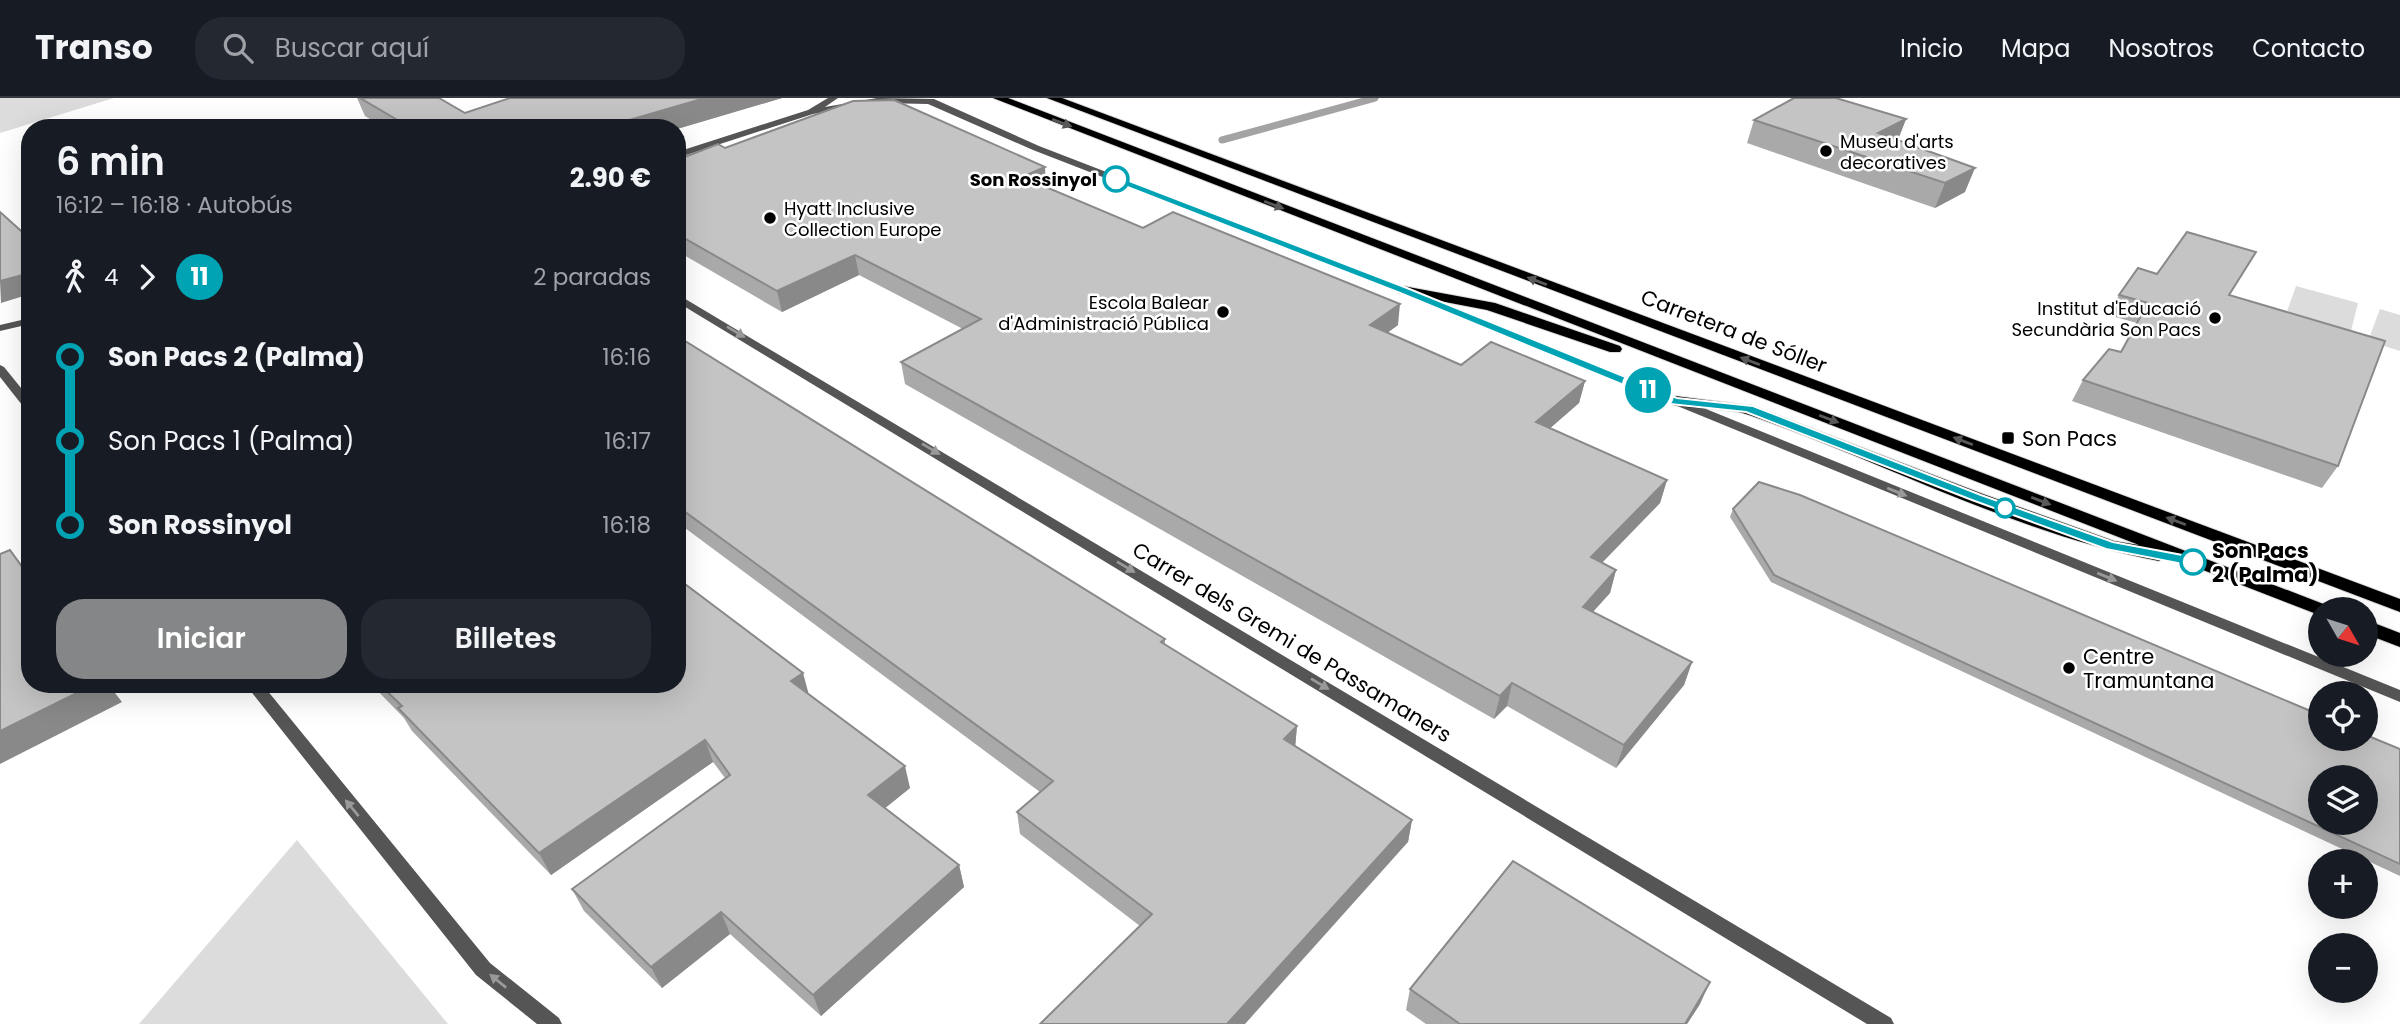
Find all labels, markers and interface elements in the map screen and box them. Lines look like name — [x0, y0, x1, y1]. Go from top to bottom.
search box — [195, 17, 685, 80]
text: Transo — [35, 24, 153, 71]
icon: search — [219, 29, 257, 67]
text: Buscar aquí — [275, 30, 429, 66]
text: Inicio — [1900, 32, 1963, 65]
text: Mapa — [2001, 32, 2070, 65]
text: Nosotros — [2108, 32, 2214, 65]
text: Contacto — [2252, 32, 2365, 65]
one-way arrow — [1052, 117, 1073, 128]
place label: Museu d'arts decoratives — [1840, 129, 1954, 175]
text: 6 min — [56, 135, 165, 188]
marker: Museu d'arts decoratives — [1818, 143, 1834, 159]
text: 2.90 € — [570, 160, 651, 196]
marker: Son Rossinyol — [1103, 166, 1129, 192]
place label: Son Rossinyol — [970, 167, 1097, 192]
text: 16:12 – 16:18 · Autobús — [56, 189, 293, 221]
place label: Hyatt Inclusive Collection Europe — [784, 196, 942, 242]
one-way arrow — [1264, 199, 1285, 210]
marker: Hyatt Inclusive Collection Europe — [762, 210, 778, 226]
icon: walk — [56, 258, 94, 296]
icon: forward — [128, 258, 166, 296]
text: 11 — [190, 260, 209, 293]
text: 4 — [104, 261, 118, 293]
text: 2 paradas — [533, 261, 651, 293]
one-way arrow — [1526, 275, 1547, 286]
street label: Carretera de Sóller — [1637, 282, 1831, 380]
place label: Escola Balear d'Administració Pública — [998, 290, 1209, 336]
place label: Institut d'Educació Secundària Son Pacs — [2012, 296, 2201, 342]
marker: Escola Balear d'Administració Pública — [1215, 304, 1231, 320]
marker: Institut d'Educació Secundària Son Pacs — [2207, 310, 2223, 326]
one-way arrow — [726, 326, 745, 338]
text: Son Pacs 2 (Palma) — [108, 339, 365, 375]
text: 16:16 — [602, 341, 651, 373]
one-way arrow — [1739, 355, 1760, 366]
line badge: 11 — [1616, 367, 1680, 413]
text: 11 — [1639, 373, 1657, 406]
one-way arrow — [1819, 414, 1840, 425]
text: Son Pacs 1 (Palma) — [108, 423, 355, 459]
place label: Son Pacs — [2022, 424, 2117, 453]
text: 16:17 — [604, 425, 651, 457]
marker: Son Pacs — [2000, 430, 2016, 446]
one-way arrow — [1952, 436, 1973, 447]
one-way arrow — [921, 443, 940, 456]
one-way arrow — [1886, 486, 1907, 497]
one-way arrow — [2031, 496, 2052, 507]
unlabelled marker — [1995, 498, 2015, 518]
text: Son Rossinyol — [108, 507, 292, 543]
text: 16:18 — [602, 509, 651, 541]
one-way arrow — [2165, 516, 2186, 527]
street label: Carrer dels Gremi de Passamaners — [1127, 535, 1457, 749]
place label: Son Pacs 2 (Palma) — [2212, 536, 2319, 589]
marker: Son Pacs 2 (Palma) — [2180, 549, 2206, 575]
one-way arrow — [1116, 560, 1135, 573]
one-way arrow — [2097, 572, 2118, 583]
north arrow — [2308, 597, 2378, 667]
map controls — [2308, 597, 2378, 1003]
button: Iniciar — [56, 599, 347, 679]
button: Billetes — [361, 599, 651, 679]
place label: Centre Tramuntana — [2083, 642, 2214, 695]
marker: Centre Tramuntana — [2061, 660, 2077, 676]
one-way arrow — [1311, 678, 1330, 690]
button: locate — [2308, 681, 2378, 751]
button: layers — [2308, 765, 2378, 835]
one-way arrow — [345, 799, 360, 817]
button: + — [2308, 849, 2378, 919]
button: − — [2308, 933, 2378, 1003]
one-way arrow — [490, 974, 508, 989]

